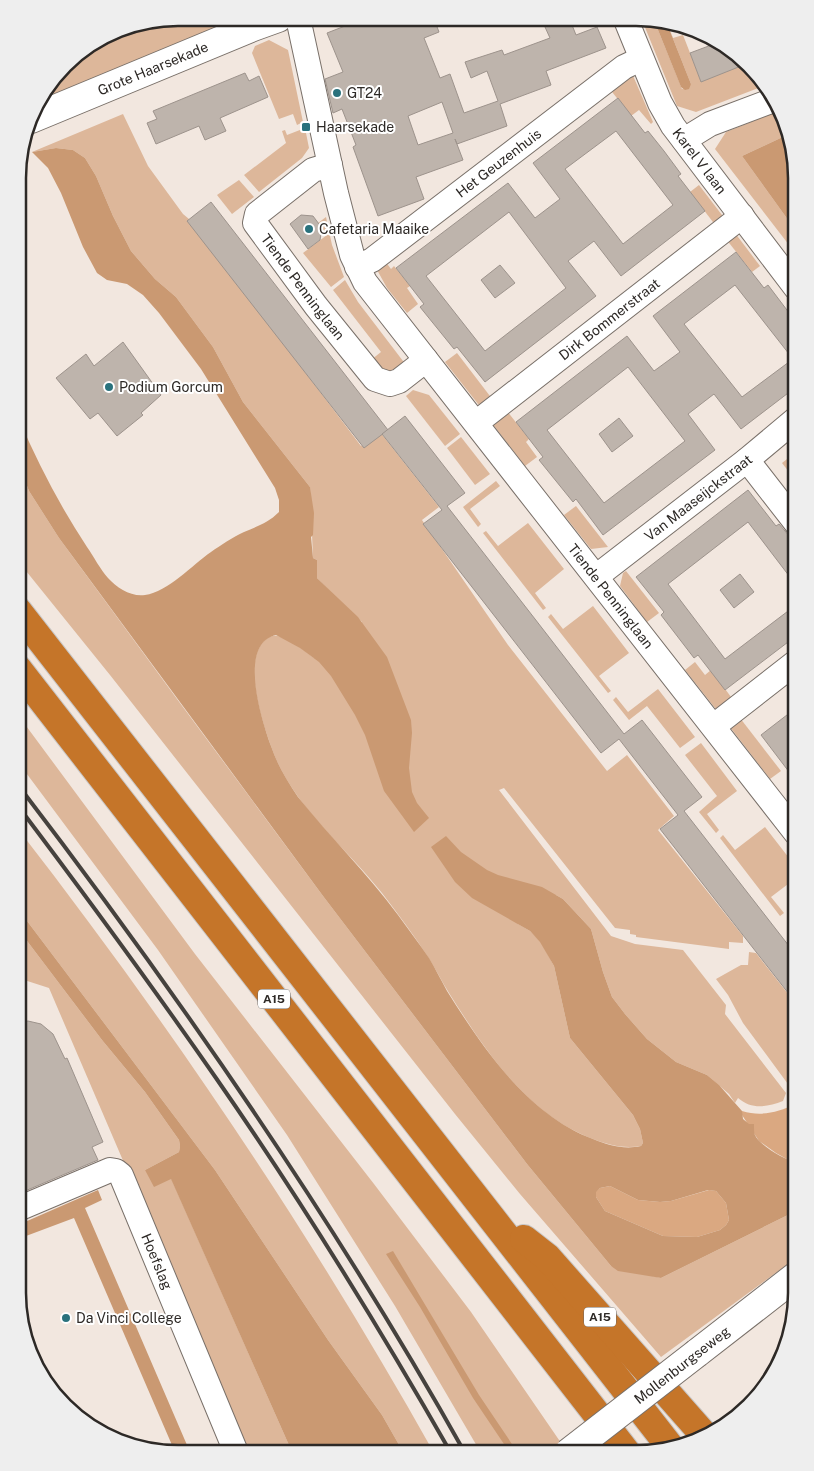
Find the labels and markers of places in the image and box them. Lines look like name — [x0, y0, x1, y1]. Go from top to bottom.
place label: GT24 — [347, 85, 382, 101]
marker: GT24 — [331, 87, 343, 99]
place label: Haarsekade — [316, 119, 394, 135]
marker: Haarsekade — [300, 121, 312, 133]
place label: Cafetaria Maaike — [319, 221, 429, 237]
marker: Cafetaria Maaike — [303, 223, 315, 235]
place label: Podium Gorcum — [119, 379, 223, 395]
marker: Podium Gorcum — [103, 381, 115, 393]
place label: Da Vinci College — [76, 1310, 182, 1326]
marker: Da Vinci College — [60, 1312, 72, 1324]

